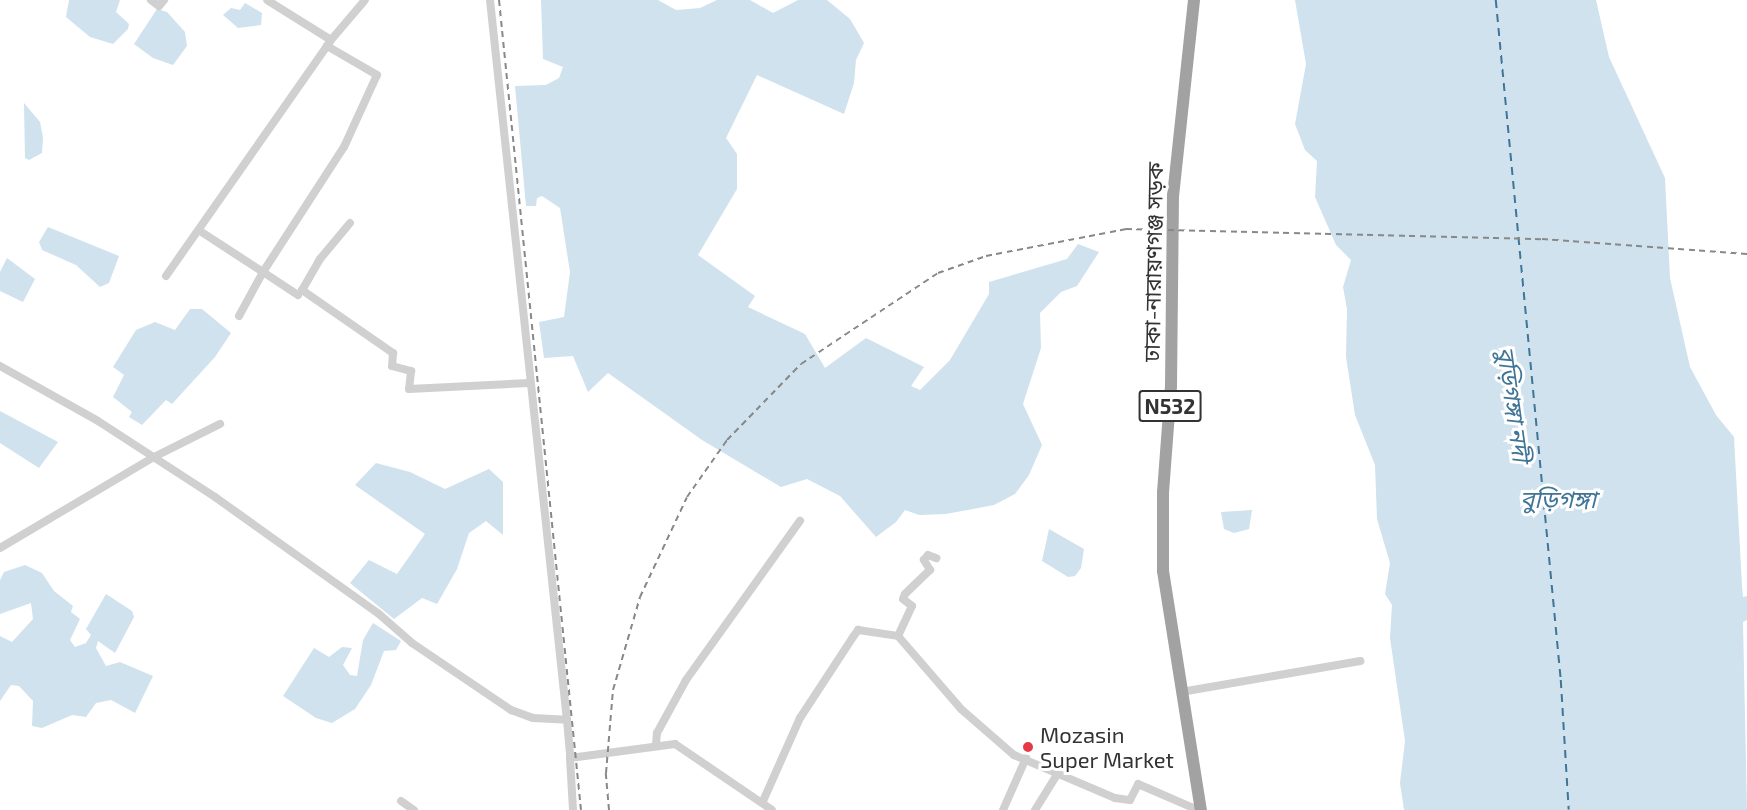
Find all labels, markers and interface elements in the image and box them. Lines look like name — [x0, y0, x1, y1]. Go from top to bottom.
street label: ঢাকা-নারায়ণগঞ্জ সড়ক — [1138, 162, 1168, 362]
water label: বুড়িগঙ্গা নদী — [1492, 345, 1536, 463]
road number: N532 — [1138, 388, 1202, 424]
water label: বুড়িগঙ্গা — [1520, 485, 1596, 513]
place label: Mozasin Super Market — [1040, 721, 1174, 772]
marker: Mozasin Super Market — [1021, 740, 1035, 754]

